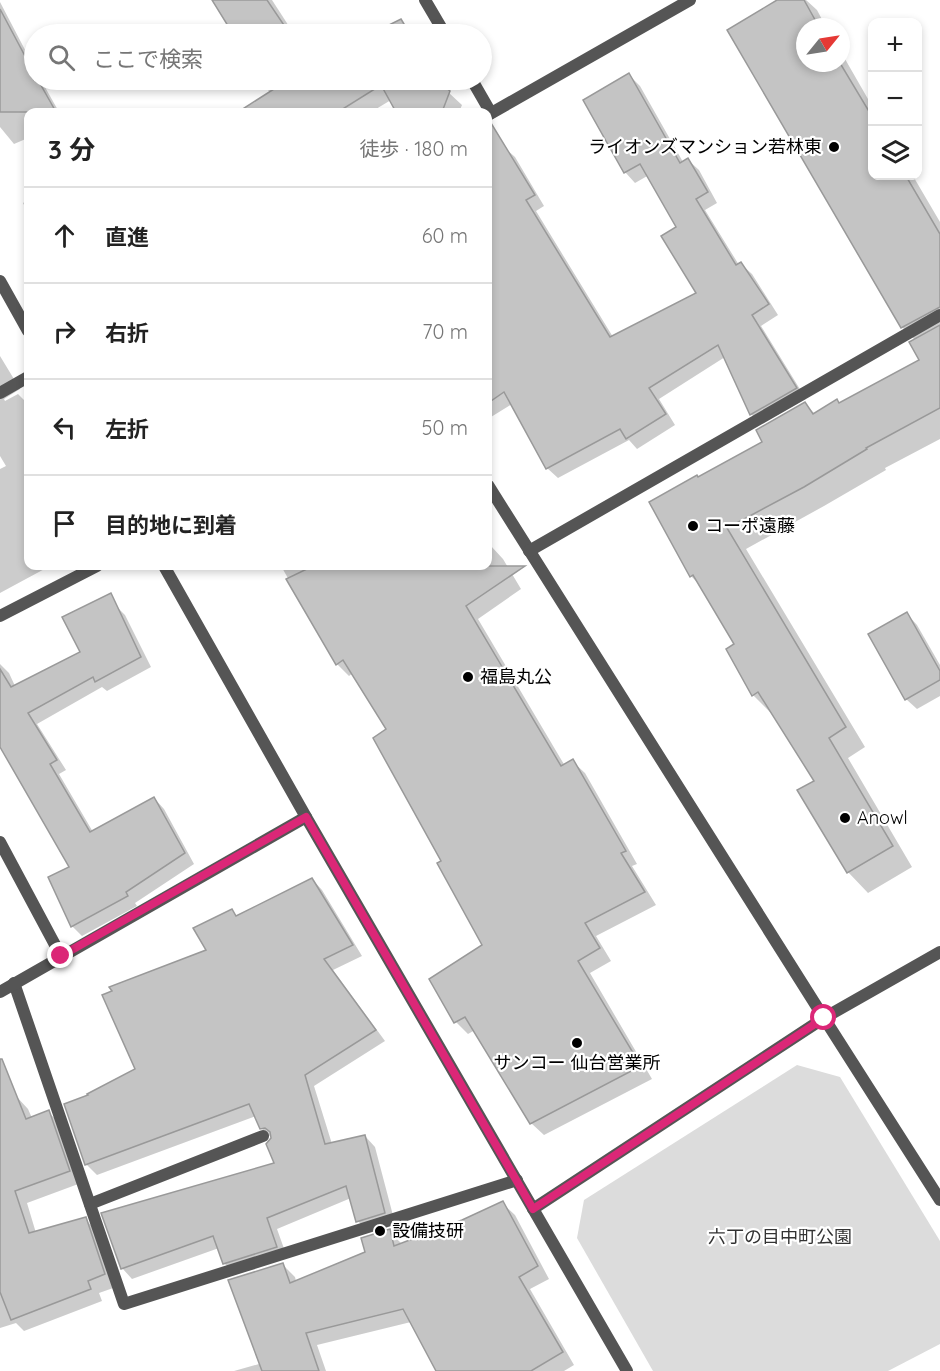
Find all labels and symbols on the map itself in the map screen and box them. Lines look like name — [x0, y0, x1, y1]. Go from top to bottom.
north arrow — [796, 18, 850, 72]
place label: ライオンズマンション若林東 — [588, 135, 822, 158]
marker: ライオンズマンション若林東 — [827, 140, 841, 154]
place label: コーポ遠藤 — [705, 514, 795, 537]
marker: コーポ遠藤 — [686, 519, 700, 533]
place label: 福島丸公 — [480, 665, 552, 688]
marker: 福島丸公 — [461, 670, 475, 684]
place label: Anowl — [857, 806, 908, 829]
marker: Anowl — [838, 811, 852, 825]
route end — [47, 942, 73, 968]
route start — [810, 1004, 836, 1030]
marker: サンコー 仙台営業所 — [570, 1036, 584, 1050]
place label: サンコー 仙台営業所 — [494, 1051, 660, 1074]
place label: 設備技研 — [392, 1219, 464, 1242]
marker: 設備技研 — [373, 1224, 387, 1238]
park label: 六丁の目中町公園 — [708, 1225, 852, 1248]

